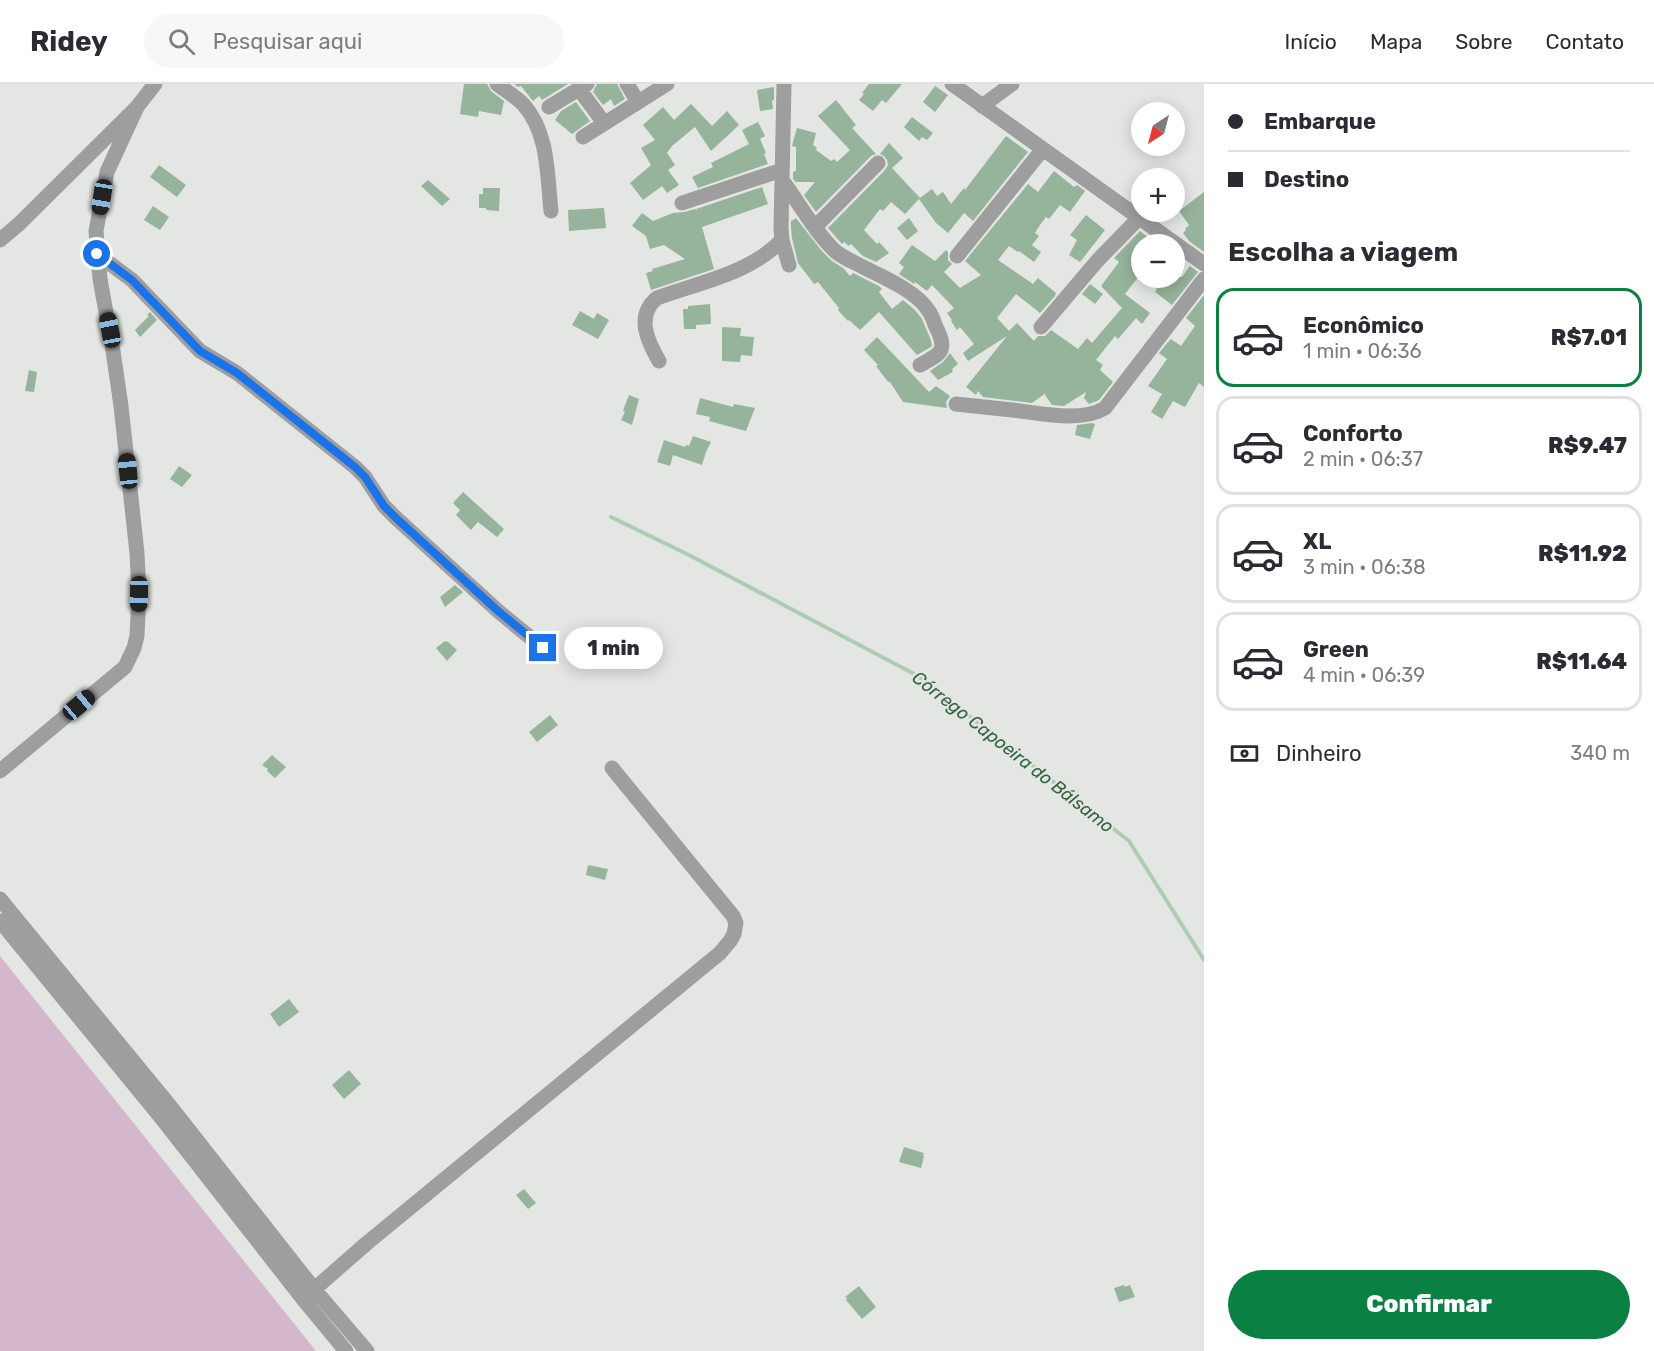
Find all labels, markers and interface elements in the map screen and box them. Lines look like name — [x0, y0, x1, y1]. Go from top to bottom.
search box — [144, 14, 564, 68]
text: Ridey — [30, 25, 108, 58]
icon: search — [165, 25, 198, 58]
text: Pesquisar aqui — [213, 28, 362, 55]
text: Início — [1285, 29, 1337, 54]
text: Mapa — [1370, 29, 1422, 54]
text: Sobre — [1455, 29, 1512, 54]
text: Contato — [1545, 29, 1624, 54]
north arrow — [1131, 102, 1185, 156]
map controls — [1131, 102, 1185, 288]
text: Embarque — [1264, 108, 1376, 135]
text: Destino — [1264, 166, 1349, 193]
button: + — [1131, 168, 1185, 222]
car — [90, 178, 114, 216]
button: − — [1131, 234, 1185, 288]
text: Escolha a viagem — [1228, 236, 1458, 268]
route start — [83, 240, 110, 267]
car — [98, 311, 122, 349]
icon: car — [1231, 311, 1285, 365]
text: Econômico — [1303, 312, 1424, 339]
text: R$7.01 — [1551, 324, 1627, 351]
text: 1 min · 06:36 — [1303, 339, 1422, 363]
icon: car — [1231, 419, 1285, 473]
text: Conforto — [1303, 420, 1403, 447]
text: R$9.47 — [1548, 432, 1627, 459]
text: 2 min · 06:37 — [1303, 447, 1423, 471]
car — [117, 452, 139, 490]
icon: car — [1231, 527, 1285, 581]
text: XL — [1303, 528, 1331, 555]
text: R$11.92 — [1538, 540, 1627, 567]
text: 3 min · 06:38 — [1303, 555, 1426, 579]
car — [130, 576, 148, 612]
callout: 1 min — [564, 627, 663, 669]
route end — [529, 634, 556, 661]
icon: car — [1231, 635, 1285, 689]
text: 1 min — [587, 636, 640, 660]
text: Green — [1303, 636, 1369, 663]
text: R$11.64 — [1536, 648, 1627, 675]
text: 4 min · 06:39 — [1303, 663, 1425, 687]
water label: Córrego Capoeira do Bálsamo — [908, 666, 1118, 838]
car — [59, 687, 99, 723]
icon: cash — [1228, 737, 1261, 770]
text: Dinheiro — [1276, 740, 1362, 767]
text: 340 m — [1570, 741, 1630, 765]
button: Confirmar — [1228, 1270, 1630, 1339]

